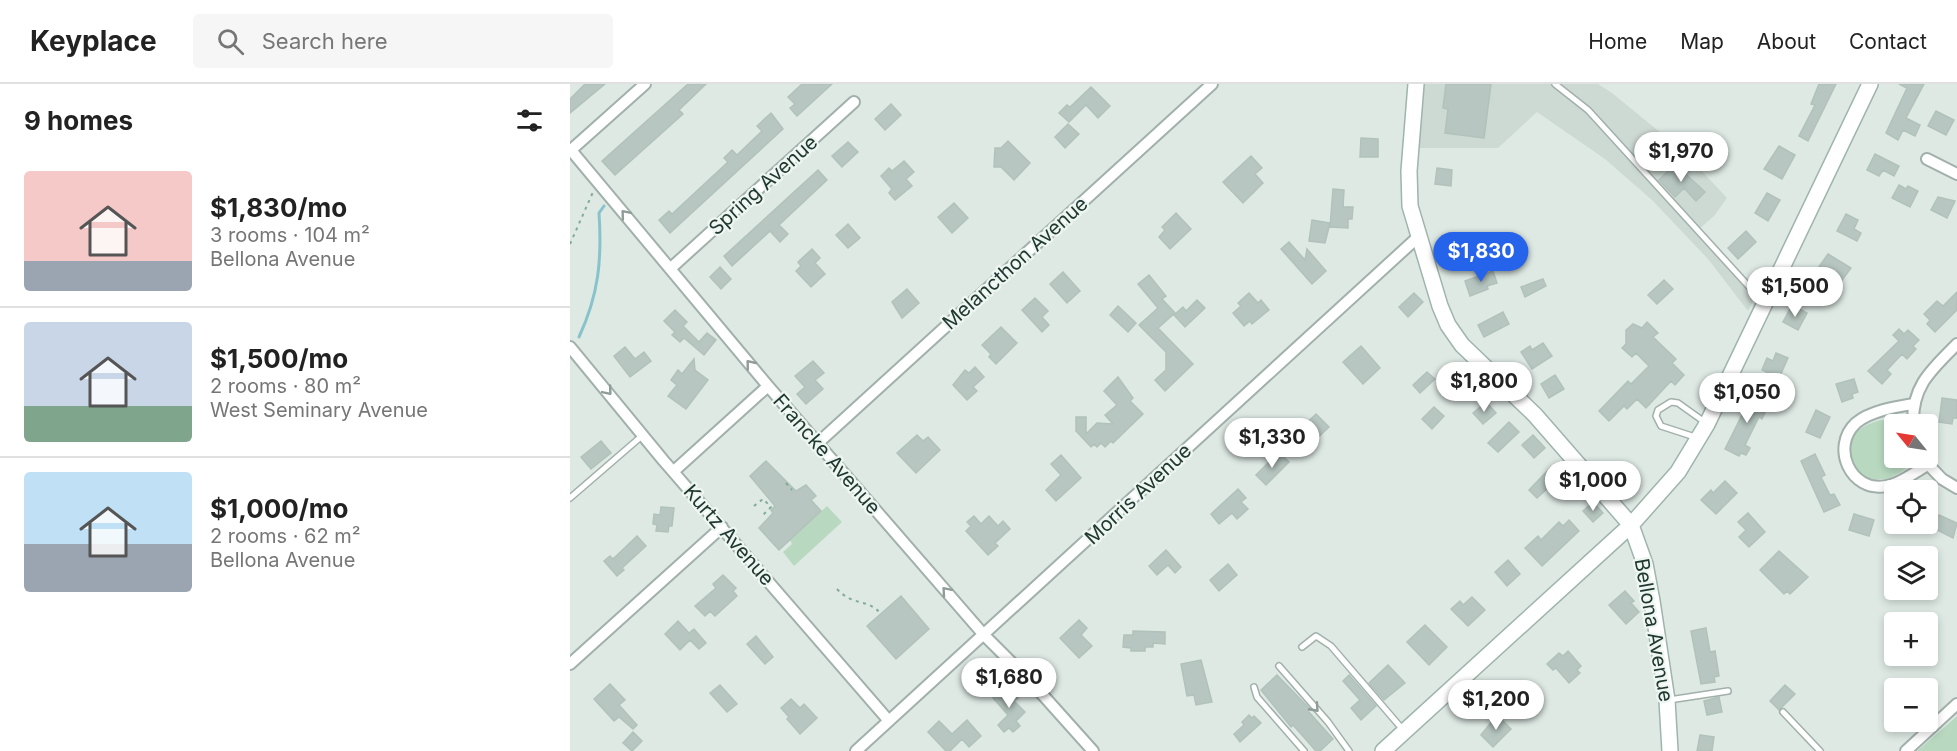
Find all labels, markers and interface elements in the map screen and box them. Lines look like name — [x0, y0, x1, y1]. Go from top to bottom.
search box — [193, 14, 613, 68]
text: Keyplace — [30, 24, 157, 58]
icon: search — [214, 25, 247, 58]
text: Search here — [262, 28, 388, 54]
text: Home — [1588, 29, 1647, 54]
text: Map — [1680, 29, 1724, 54]
text: About — [1757, 29, 1816, 54]
text: Contact — [1849, 29, 1927, 54]
icon: filters — [513, 104, 546, 137]
text: 9 homes — [24, 105, 133, 136]
street label: Spring Avenue — [704, 130, 822, 240]
pin: $1,970 — [1632, 132, 1730, 183]
text: $1,970 — [1648, 139, 1714, 163]
street label: Melancthon Avenue — [937, 191, 1093, 335]
text: $1,830/mo — [210, 192, 347, 223]
icon: home — [72, 195, 144, 267]
one-way arrow — [622, 210, 633, 221]
text: 3 rooms · 104 m² — [210, 223, 370, 247]
pin: $1,830 — [1432, 232, 1530, 283]
text: $1,830 — [1447, 239, 1515, 263]
text: Bellona Avenue — [210, 247, 355, 271]
pin: $1,500 — [1746, 267, 1844, 318]
text: $1,500 — [1761, 274, 1829, 298]
text: $1,500/mo — [210, 343, 348, 374]
icon: home — [72, 346, 144, 418]
one-way arrow — [747, 360, 758, 371]
pin: $1,800 — [1435, 362, 1533, 413]
text: $1,800 — [1450, 369, 1518, 393]
pin: $1,050 — [1698, 373, 1796, 424]
text: 2 rooms · 80 m² — [210, 374, 361, 398]
text: $1,050 — [1713, 380, 1781, 404]
one-way arrow — [601, 384, 612, 395]
street label: Francke Avenue — [768, 389, 886, 519]
text: West Seminary Avenue — [210, 398, 428, 422]
north arrow — [1884, 414, 1938, 468]
map controls — [1884, 414, 1938, 732]
pin: $1,330 — [1223, 418, 1321, 469]
text: $1,330 — [1238, 425, 1306, 449]
street label: Morris Avenue — [1080, 438, 1196, 550]
pin: $1,000 — [1544, 461, 1642, 512]
text: $1,000 — [1559, 468, 1627, 492]
street label: Kurtz Avenue — [679, 480, 779, 590]
button: locate — [1884, 480, 1938, 534]
text: $1,000/mo — [210, 493, 349, 524]
icon: home — [72, 496, 144, 568]
text: 2 rooms · 62 m² — [210, 524, 361, 548]
button: layers — [1884, 546, 1938, 600]
text: Bellona Avenue — [210, 548, 355, 572]
street label: Bellona Avenue — [1630, 556, 1678, 704]
one-way arrow — [942, 587, 953, 598]
button: + — [1884, 612, 1938, 666]
pin: $1,680 — [960, 658, 1058, 709]
text: $1,680 — [975, 665, 1043, 689]
button: − — [1884, 678, 1938, 732]
pin: $1,200 — [1447, 680, 1545, 731]
text: $1,200 — [1462, 687, 1530, 711]
one-way arrow — [1308, 701, 1319, 711]

